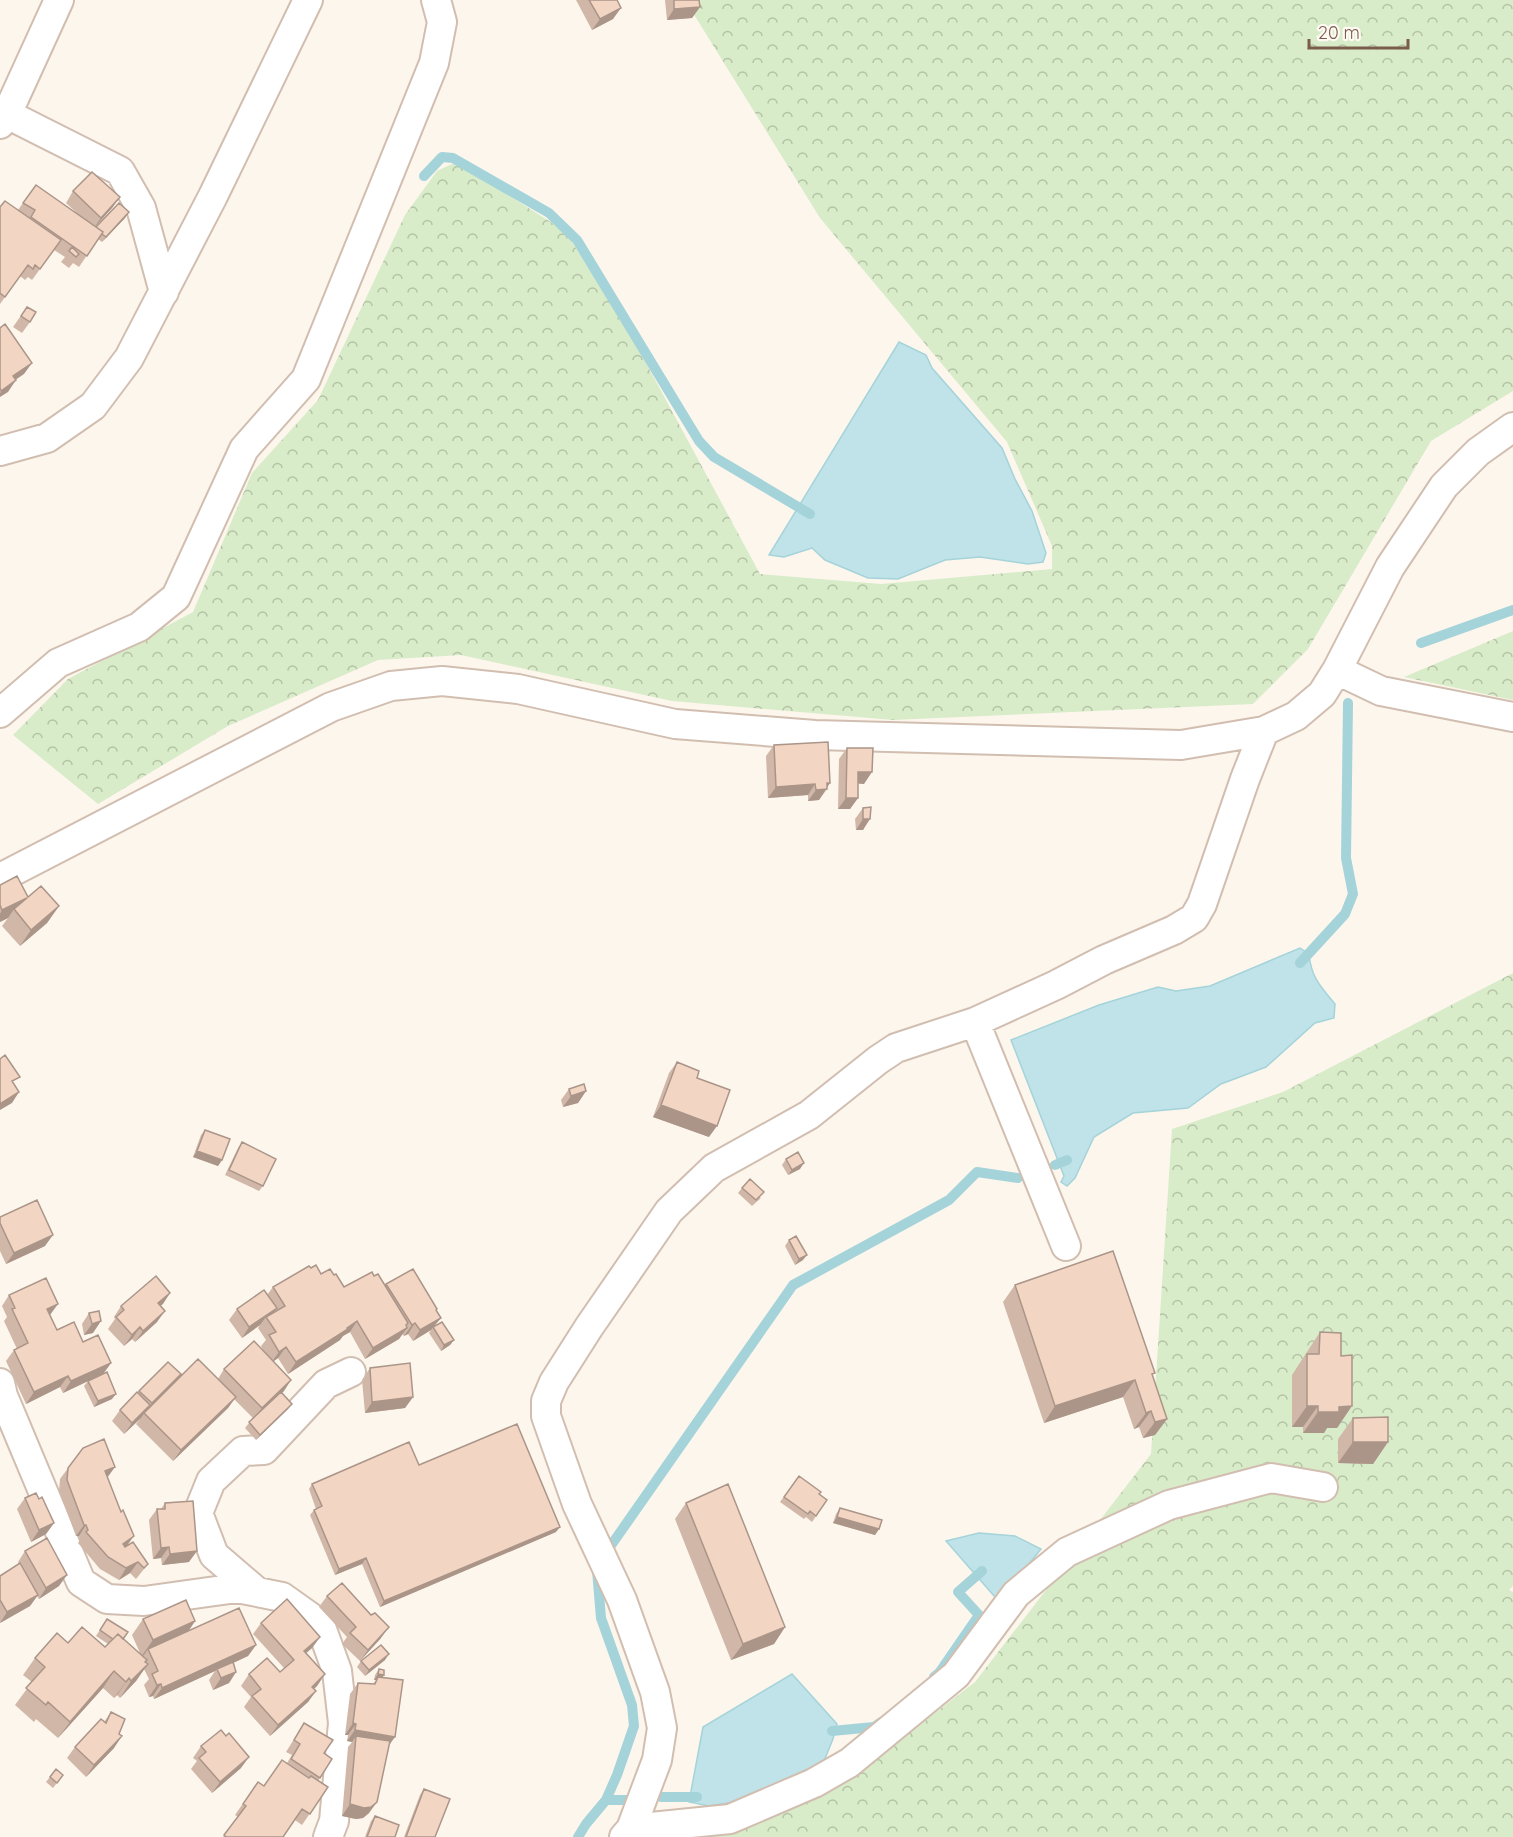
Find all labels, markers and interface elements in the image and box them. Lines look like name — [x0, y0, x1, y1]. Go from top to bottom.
scale bar — [1309, 12, 1408, 50]
text: 20 m — [1318, 21, 1360, 44]

